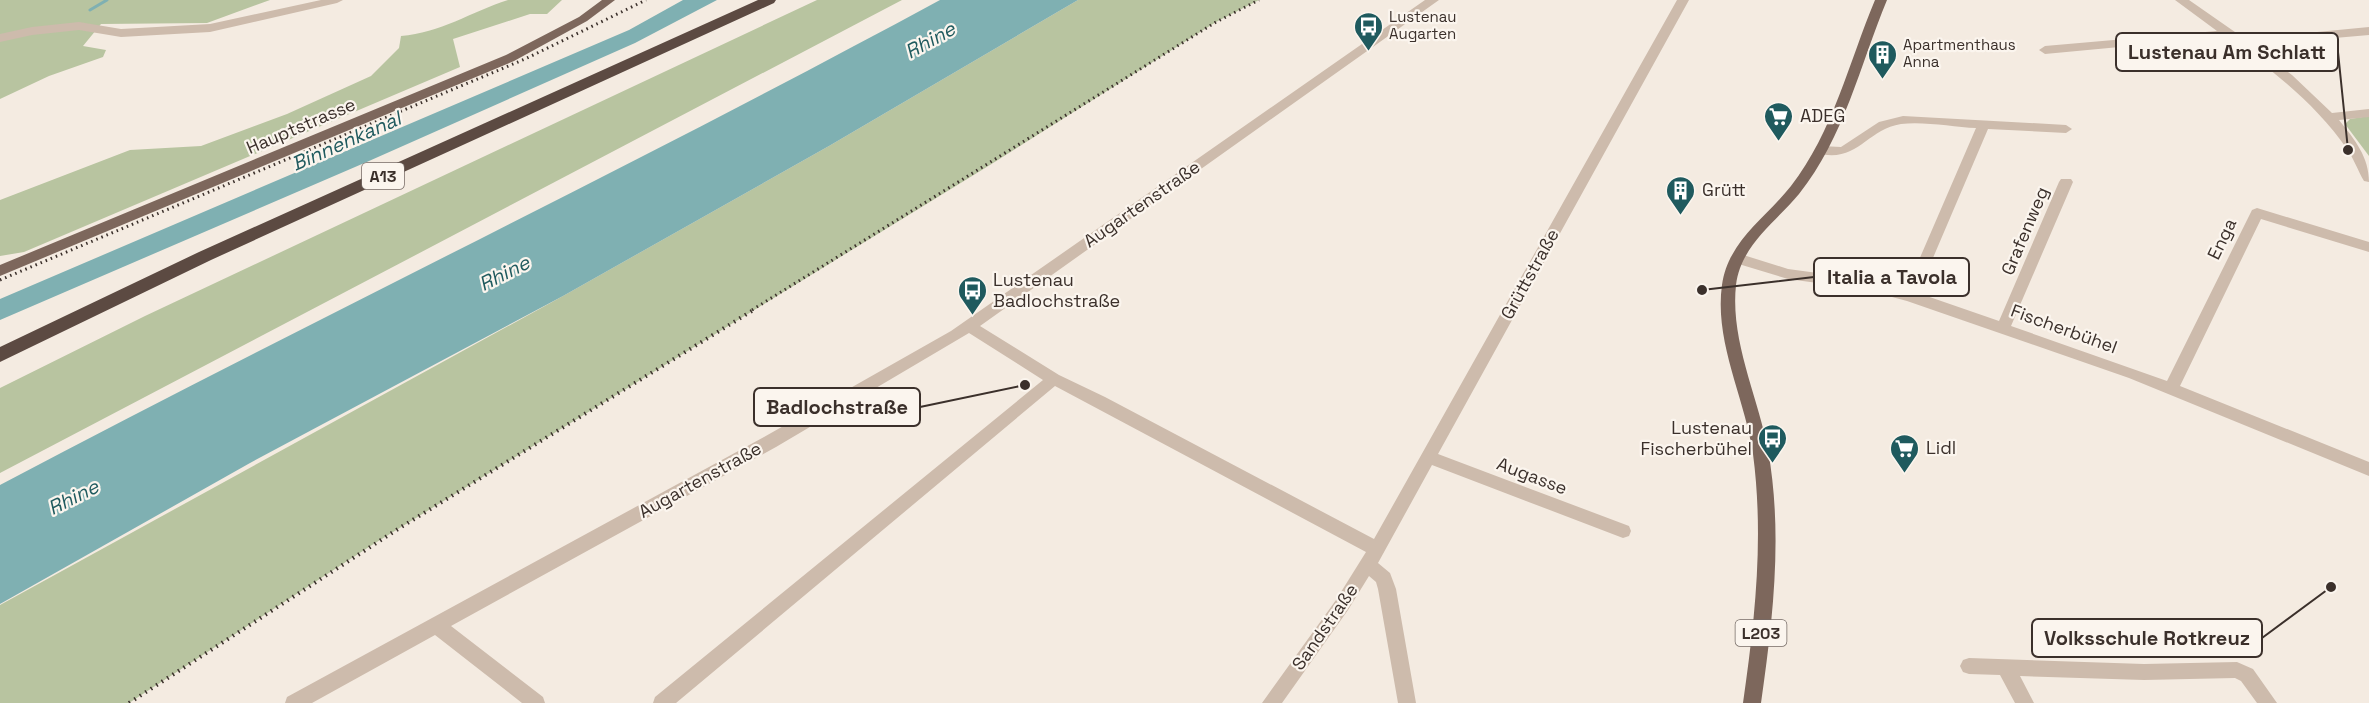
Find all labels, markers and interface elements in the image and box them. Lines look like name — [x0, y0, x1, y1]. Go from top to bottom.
place label: Lustenau Augarten — [1389, 7, 1456, 43]
bus stop icon: Lustenau Augarten — [1352, 10, 1384, 52]
water label: Rhine — [900, 15, 961, 64]
callout: Lustenau Am Schlatt — [2116, 33, 2338, 71]
place label: Apartmenthaus Anna — [1903, 35, 2016, 71]
building icon: Apartmenthaus Anna — [1866, 38, 1898, 80]
text: Lustenau Am Schlatt — [2128, 39, 2326, 65]
street label: Hauptstrasse — [243, 92, 359, 159]
supermarket icon: ADEG — [1763, 100, 1795, 142]
water label: Binnenkanal — [287, 104, 407, 177]
place label: ADEG — [1800, 104, 1845, 127]
street label: Augartenstraße — [1079, 155, 1204, 252]
road number: A13 — [362, 163, 404, 189]
building icon: Grütt — [1665, 174, 1697, 216]
place label: Grütt — [1702, 178, 1746, 201]
street label: Grafenweg — [1996, 183, 2053, 278]
street label: Enga — [2202, 214, 2241, 263]
street label: Grüttstraße — [1495, 224, 1564, 323]
water label: Rhine — [474, 249, 535, 297]
callout: Italia a Tavola — [1814, 258, 1969, 296]
text: Italia a Tavola — [1827, 264, 1957, 290]
place label: Lustenau Badlochstraße — [993, 268, 1120, 312]
bus stop icon: Lustenau Badlochstraße — [956, 274, 988, 316]
street label: Fischerbühel — [2008, 299, 2121, 358]
callout: Badlochstraße — [754, 388, 920, 426]
text: Badlochstraße — [766, 394, 908, 420]
place label: Lustenau Fischerbühel — [1640, 416, 1752, 460]
bus stop icon: Lustenau Fischerbühel — [1757, 422, 1789, 464]
supermarket icon: Lidl — [1889, 432, 1921, 474]
street label: Augartenstraße — [634, 436, 765, 523]
place label: Lidl — [1926, 436, 1956, 459]
street label: Augasse — [1494, 452, 1571, 499]
water label: Rhine — [43, 473, 104, 521]
street label: Sandstraße — [1286, 579, 1363, 674]
callout: Volksschule Rotkreuz — [2032, 619, 2262, 657]
road number: L203 — [1736, 620, 1786, 646]
text: Volksschule Rotkreuz — [2044, 625, 2250, 651]

